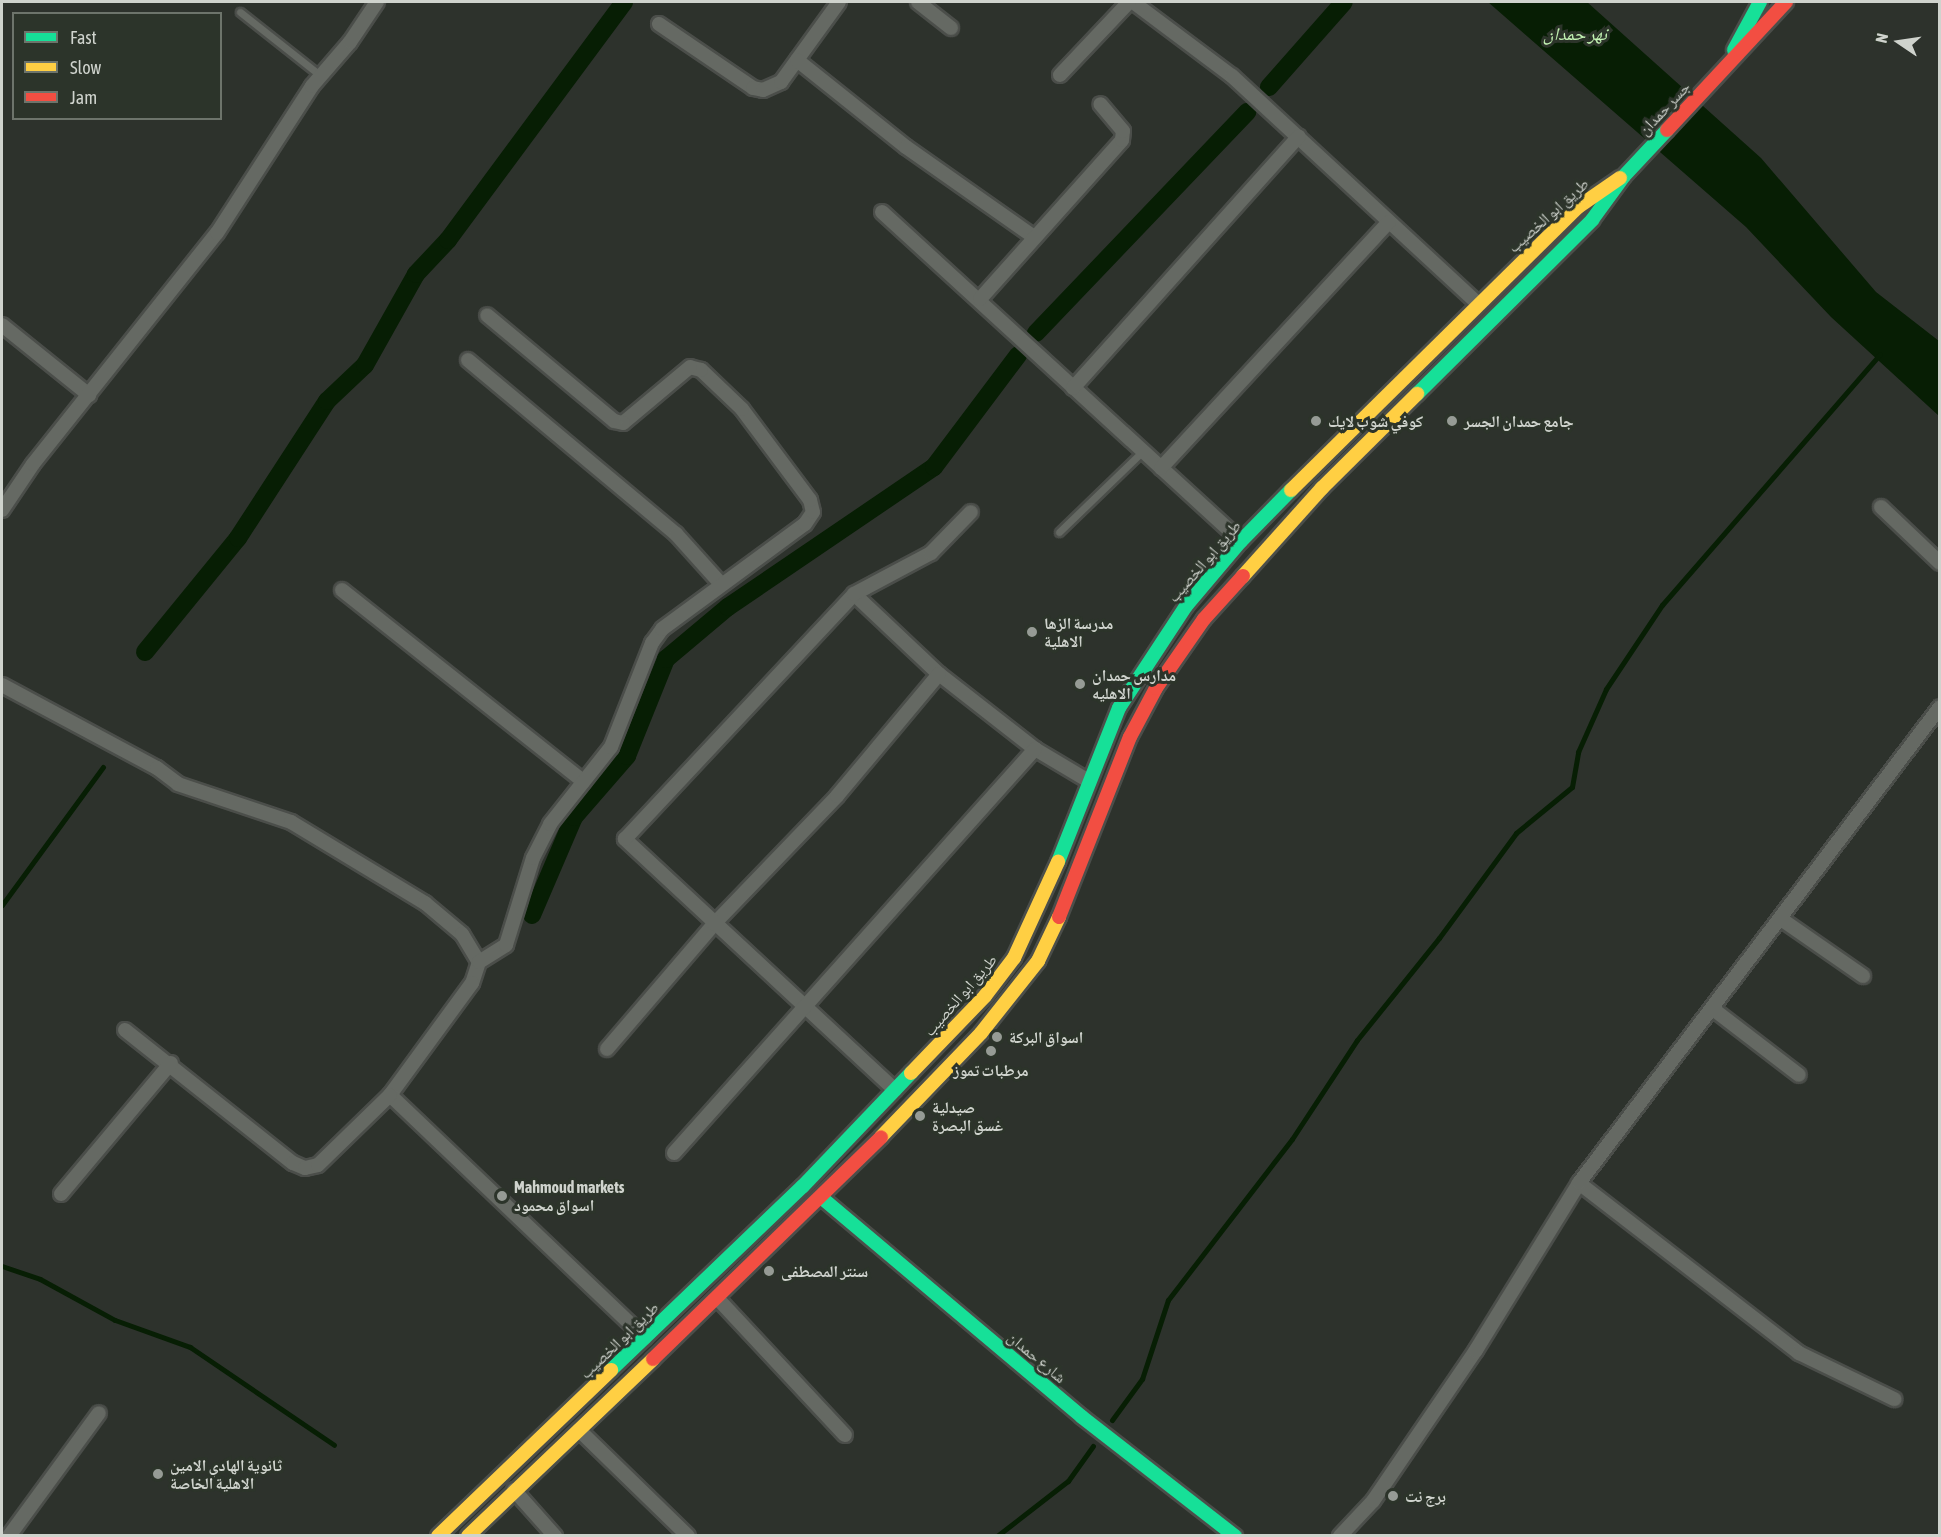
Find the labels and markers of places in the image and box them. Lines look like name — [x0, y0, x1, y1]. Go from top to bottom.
place label: كوفي شوب لايك — [1328, 411, 1423, 431]
place label: جامع حمدان الجسر — [1464, 411, 1574, 431]
marker: كوفي شوب لايك — [1309, 414, 1323, 428]
marker: جامع حمدان الجسر — [1445, 414, 1459, 428]
place label: مدرسة الزها الاهلية — [1044, 613, 1113, 651]
marker: مدرسة الزها الاهلية — [1025, 625, 1039, 639]
place label: مدارس حمدان الاهليه — [1092, 665, 1176, 703]
marker: مدارس حمدان الاهليه — [1073, 677, 1087, 691]
place label: اسواق البركة — [1009, 1027, 1083, 1047]
marker: اسواق البركة — [990, 1030, 1004, 1044]
marker: مرطبات تموز — [984, 1044, 998, 1058]
place label: مرطبات تموز — [953, 1060, 1029, 1080]
place label: صيدلية غسق البصرة — [932, 1097, 1003, 1135]
marker: صيدلية غسق البصرة — [913, 1109, 927, 1123]
place label: Mahmoud markets اسواق محمود — [514, 1177, 624, 1215]
marker: Mahmoud markets اسواق محمود — [495, 1189, 509, 1203]
place label: سنتر المصطفى — [781, 1261, 868, 1281]
marker: سنتر المصطفى — [762, 1264, 776, 1278]
place label: ثانوية الهادي الامين الاهلية الخاصة — [170, 1455, 282, 1493]
marker: ثانوية الهادي الامين الاهلية الخاصة — [151, 1467, 165, 1481]
place label: برج نت — [1405, 1486, 1446, 1506]
marker: برج نت — [1386, 1489, 1400, 1503]

